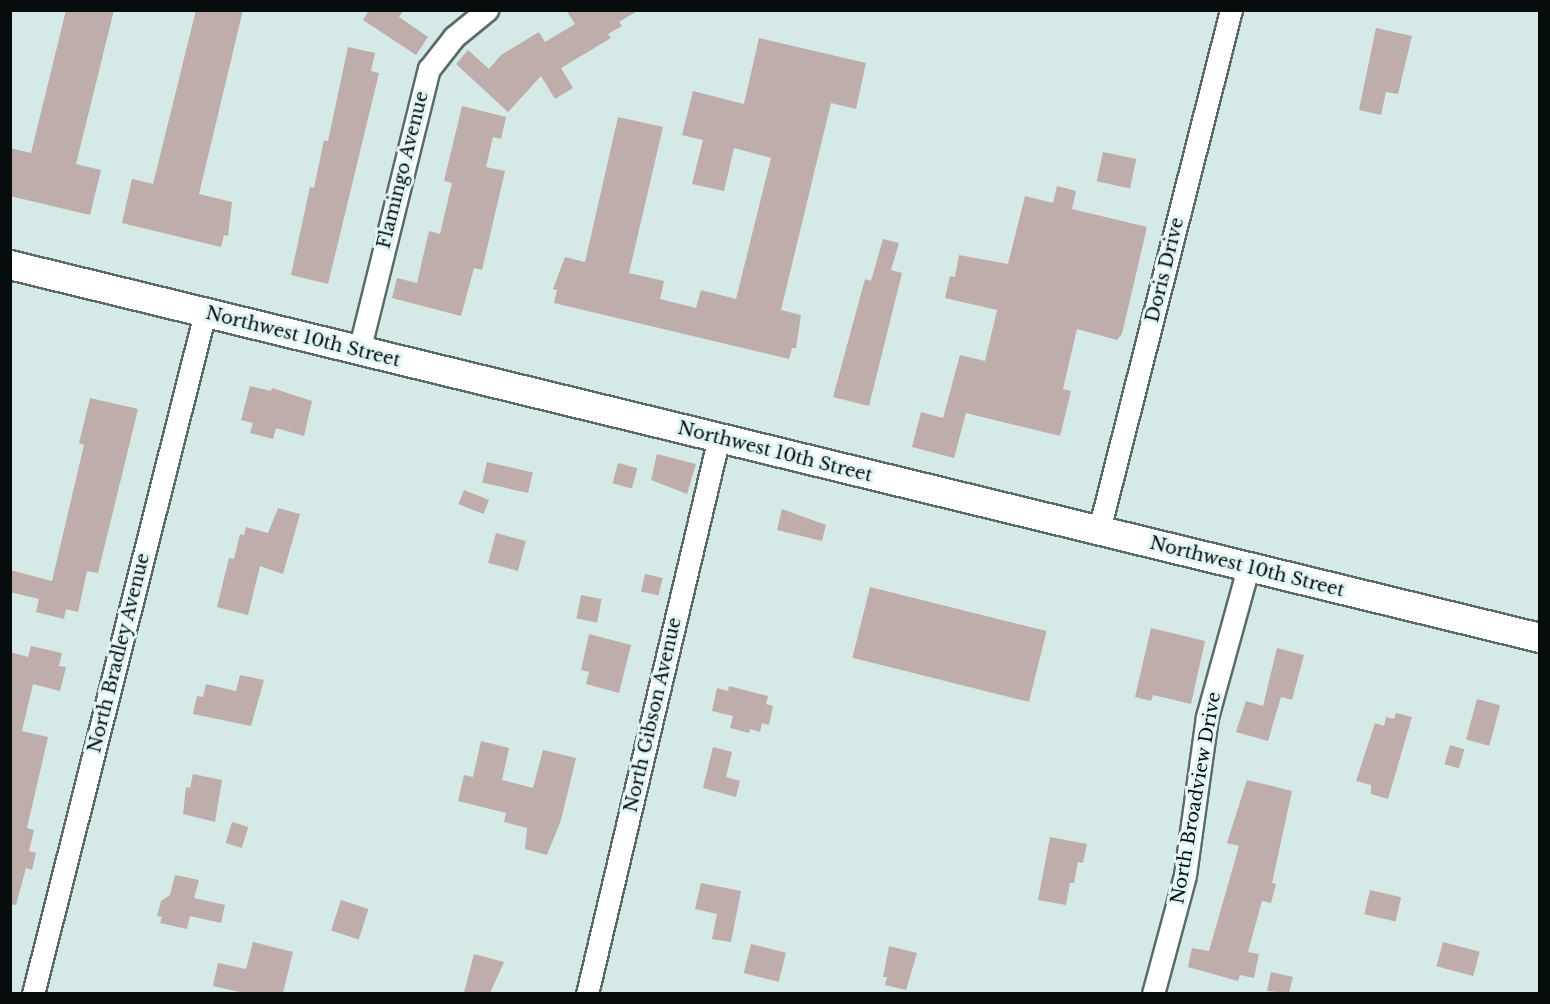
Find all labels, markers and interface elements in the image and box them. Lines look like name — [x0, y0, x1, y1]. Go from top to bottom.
street label: Flamingo Avenue — [373, 89, 433, 251]
street label: Doris Drive — [1142, 215, 1188, 325]
street label: Northwest 10th Street — [203, 302, 403, 372]
street label: Northwest 10th Street — [675, 417, 875, 487]
street label: Northwest 10th Street — [1147, 532, 1347, 602]
street label: North Bradley Avenue — [84, 550, 154, 756]
street label: North Gibson Avenue — [620, 615, 686, 815]
street label: North Broadview Drive — [1167, 690, 1225, 906]

